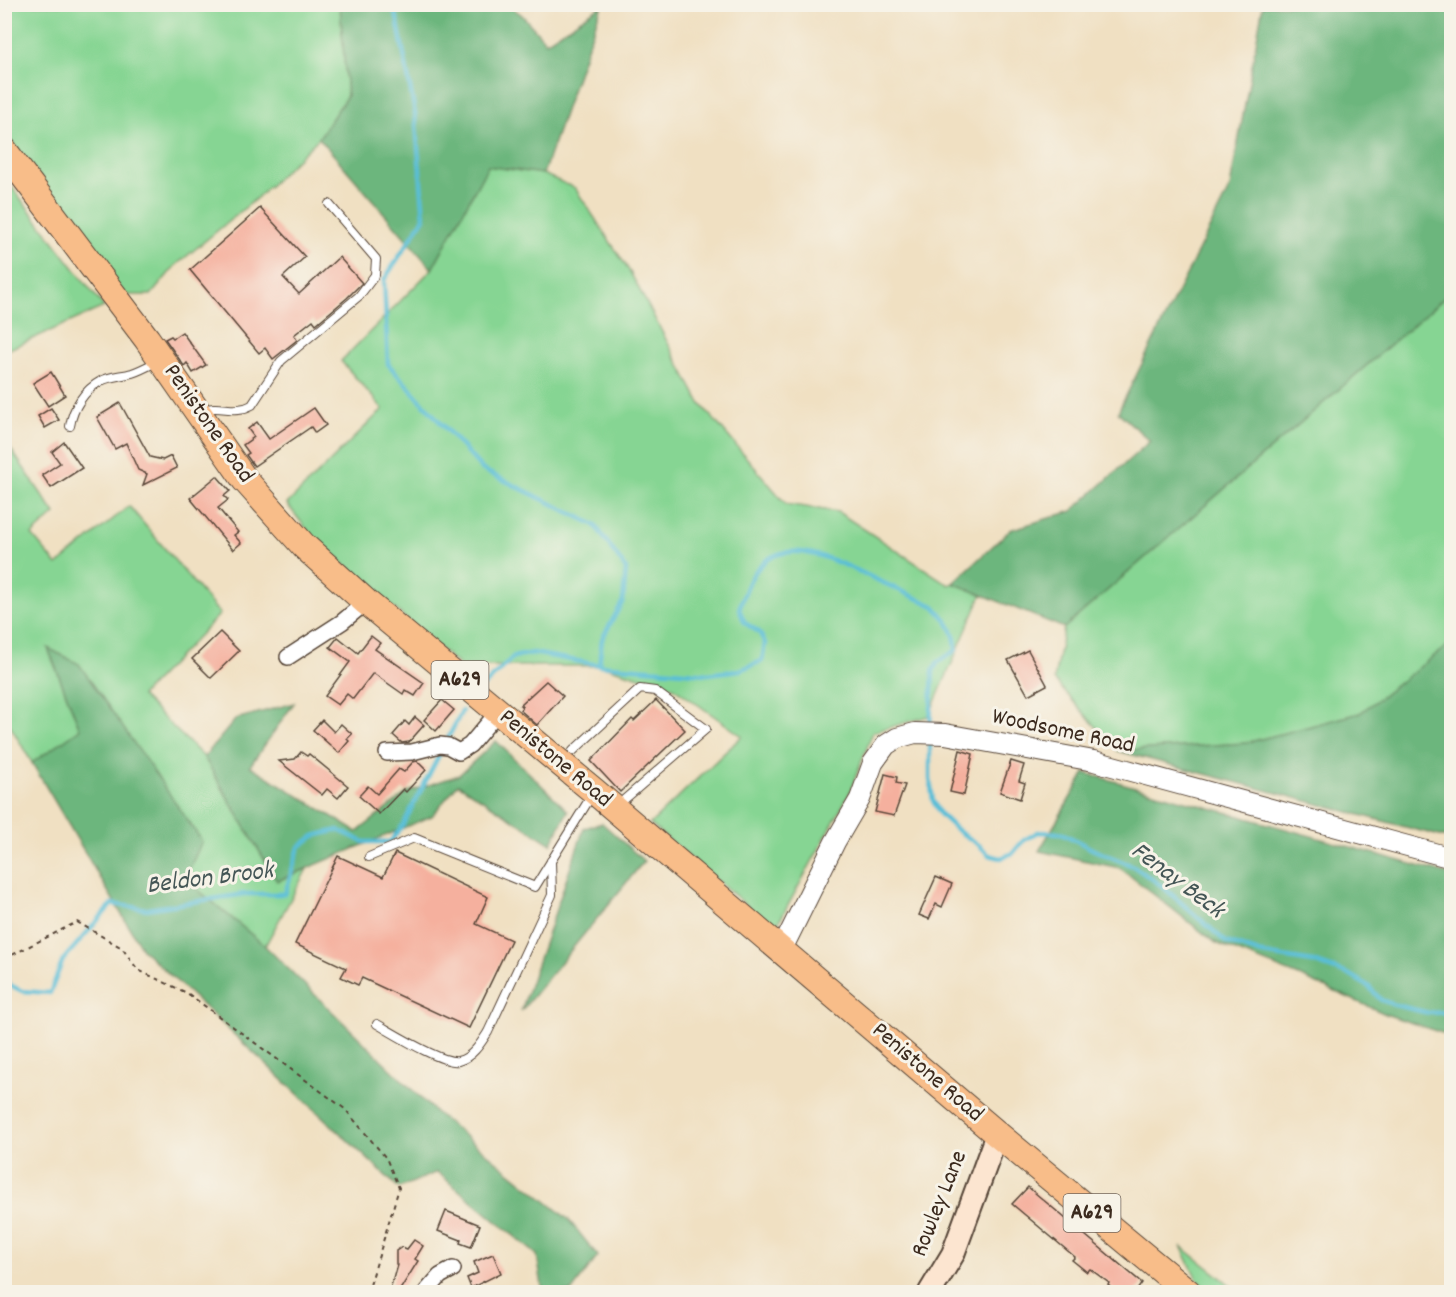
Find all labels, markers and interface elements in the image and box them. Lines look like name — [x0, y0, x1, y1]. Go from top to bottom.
street label: Penistone Road — [154, 357, 262, 491]
road number: A629 — [432, 661, 488, 699]
street label: Woodsome Road — [989, 700, 1137, 764]
street label: Penistone Road — [491, 701, 619, 817]
water label: Fenay Beck — [1122, 834, 1233, 930]
water label: Beldon Brook — [144, 853, 278, 905]
street label: Penistone Road — [864, 1015, 990, 1131]
street label: Rowley Lane — [903, 1146, 977, 1262]
road number: A629 — [1064, 1194, 1120, 1232]

